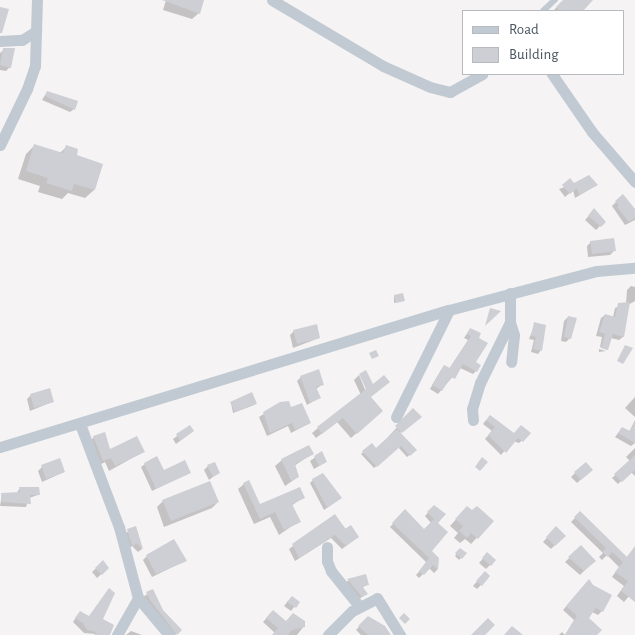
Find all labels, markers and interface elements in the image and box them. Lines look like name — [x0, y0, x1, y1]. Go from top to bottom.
legend — [462, 10, 625, 75]
text: Road — [509, 22, 539, 37]
text: Building — [509, 47, 559, 62]

